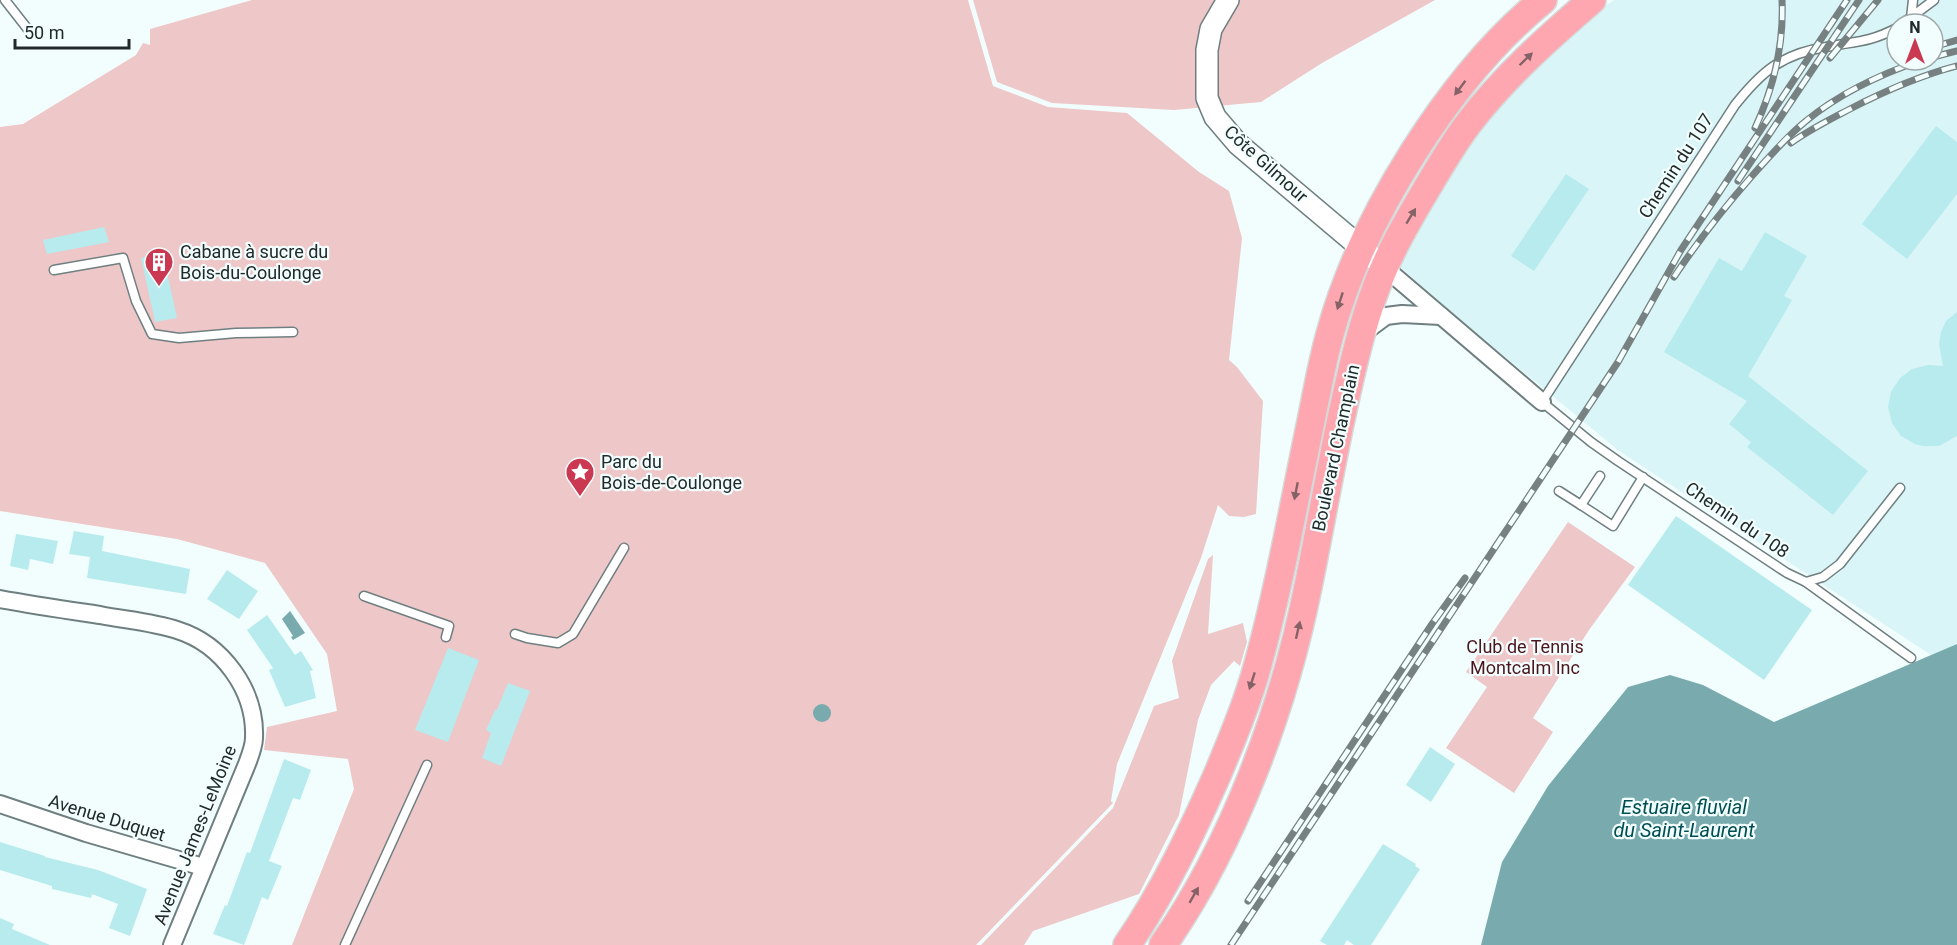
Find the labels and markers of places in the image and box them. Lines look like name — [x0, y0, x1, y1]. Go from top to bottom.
place label: Cabane à sucre du Bois-du-Coulonge — [180, 241, 328, 283]
building icon: Cabane à sucre du Bois-du-Coulonge — [143, 246, 175, 288]
place label: Parc du Bois-de-Coulonge — [601, 451, 742, 493]
place icon: Parc du Bois-de-Coulonge — [564, 456, 596, 498]

